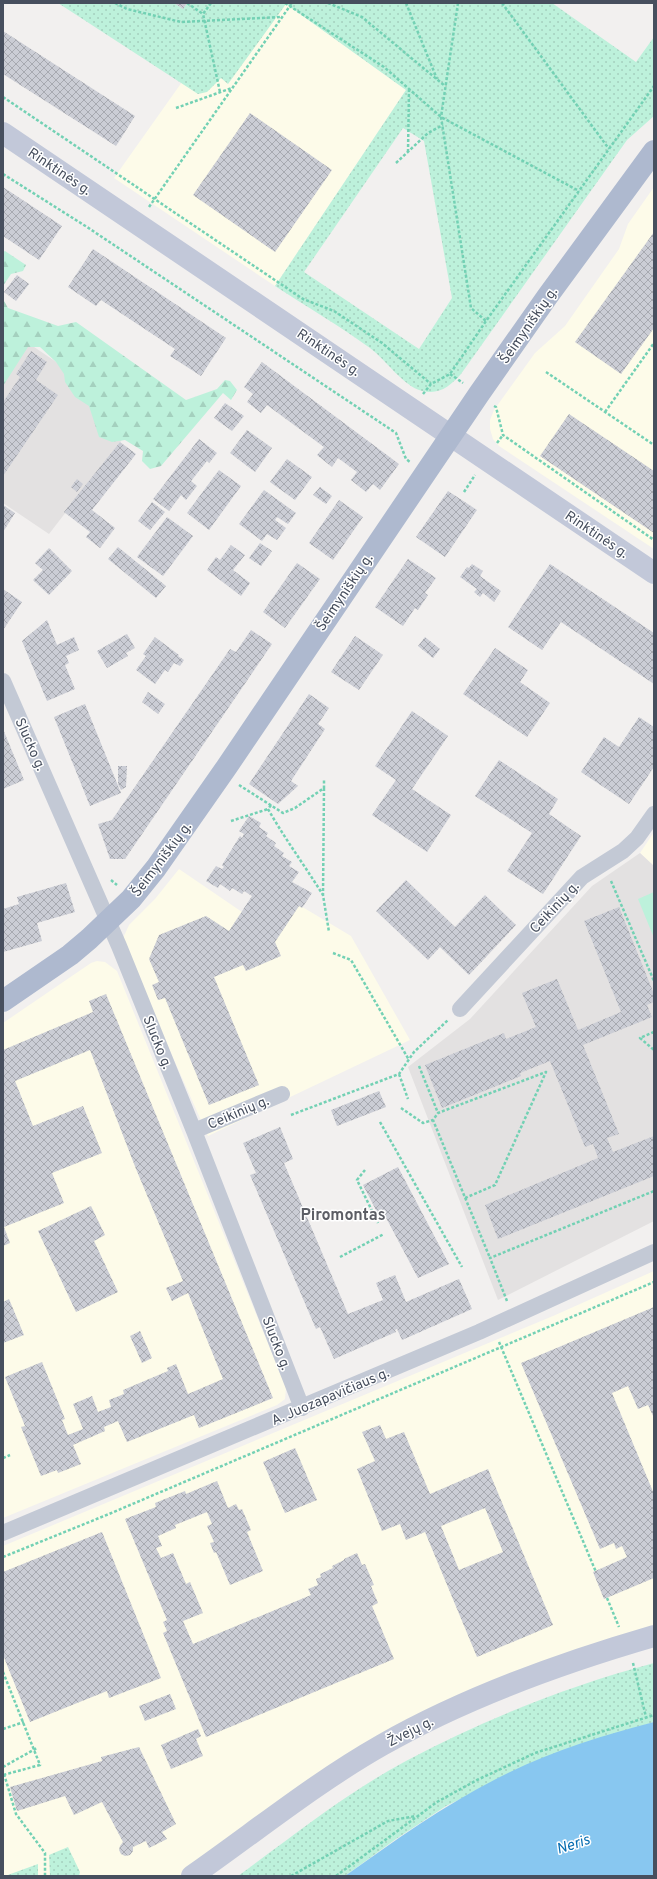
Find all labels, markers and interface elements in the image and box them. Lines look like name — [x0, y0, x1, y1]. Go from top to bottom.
street label: Rinktinės g. — [24, 145, 94, 200]
street label: Šeimyniškių g. — [496, 284, 562, 368]
street label: Rinktinės g. — [293, 326, 363, 381]
street label: Rinktinės g. — [561, 508, 631, 563]
street label: Šeimyniškių g. — [312, 550, 377, 635]
street label: Slucko g. — [10, 716, 49, 774]
street label: Šeimyniškių g. — [128, 818, 196, 901]
street label: Ceikinių g. — [527, 879, 583, 938]
street label: Slucko g. — [138, 1013, 175, 1072]
street label: Ceikinių g. — [205, 1093, 272, 1134]
district label: Piromontas — [300, 1206, 386, 1226]
street label: Slucko g. — [258, 1314, 294, 1373]
street label: A. Juozapavičiaus g. — [269, 1365, 392, 1430]
street label: Žvejų g. — [384, 1713, 437, 1751]
water label: Neris — [554, 1831, 593, 1860]

